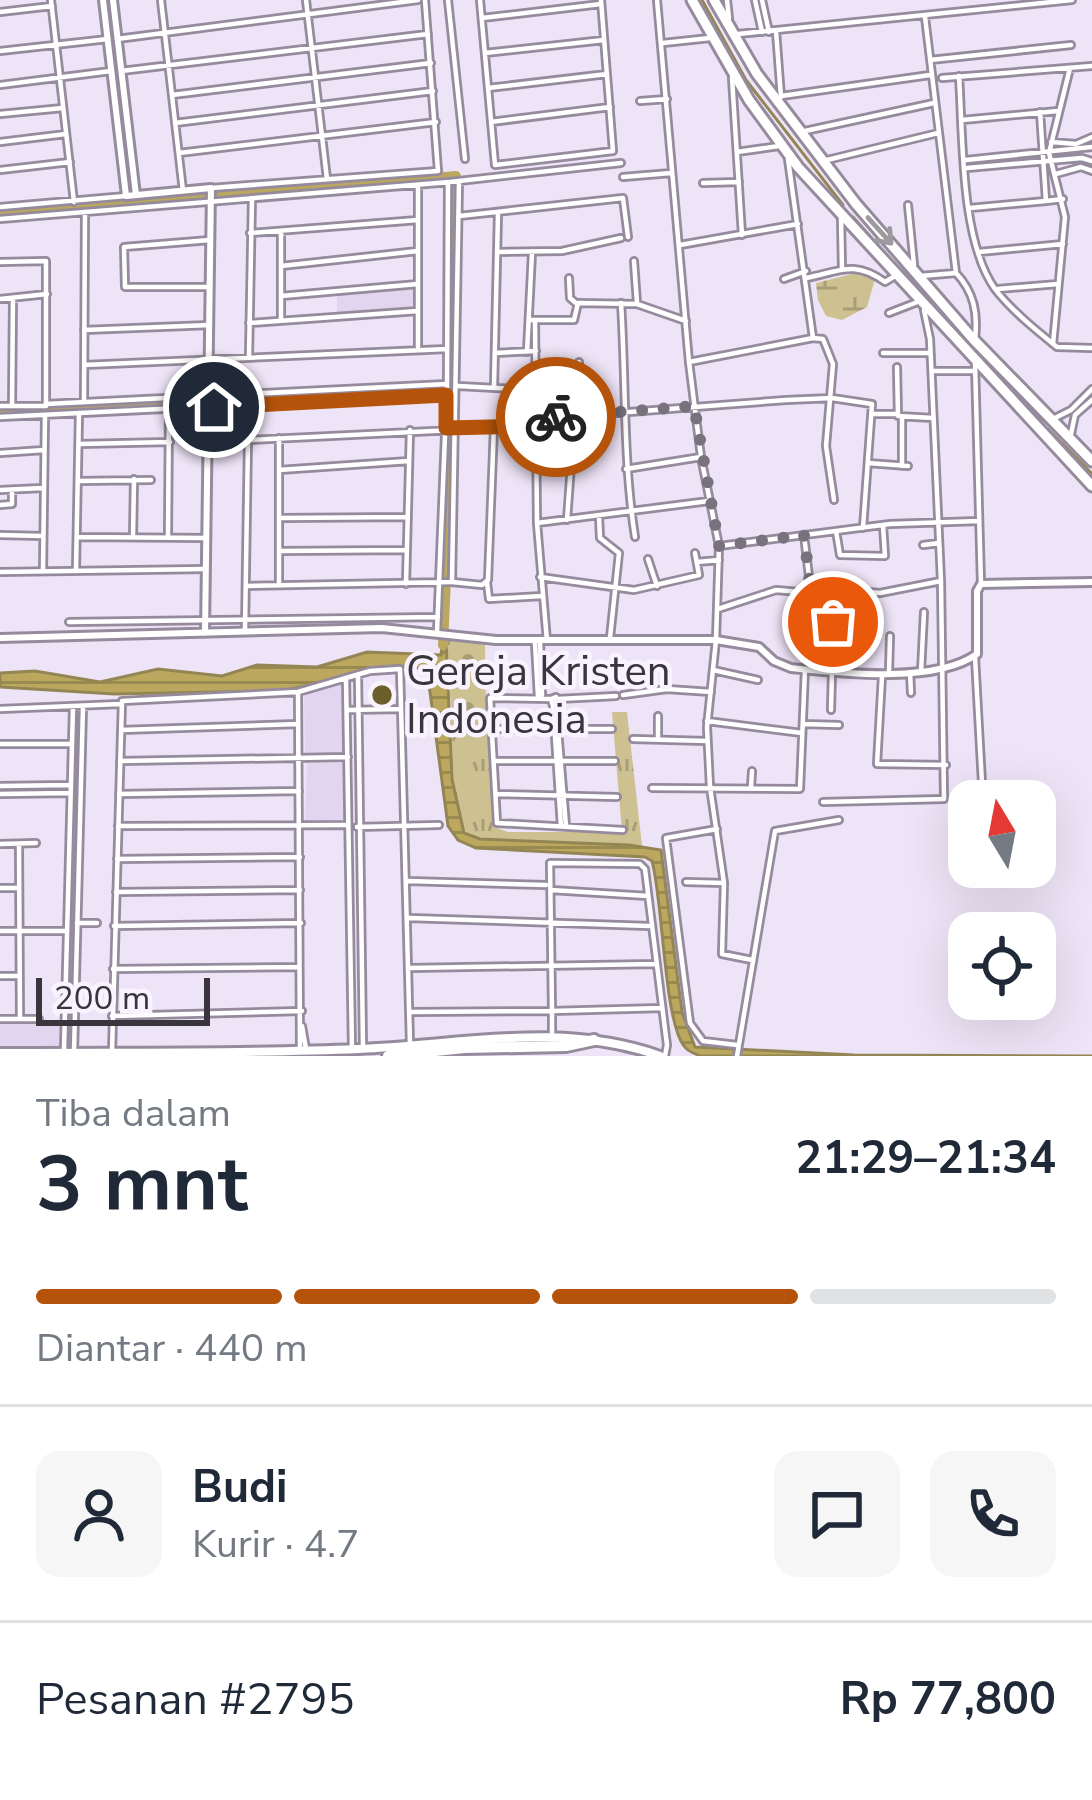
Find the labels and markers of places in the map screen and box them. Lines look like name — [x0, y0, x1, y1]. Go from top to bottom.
pin — [163, 356, 265, 458]
pin — [782, 571, 884, 673]
place label: Gereja Kristen Indonesia — [406, 643, 671, 748]
marker: Gereja Kristen Indonesia — [369, 682, 395, 708]

